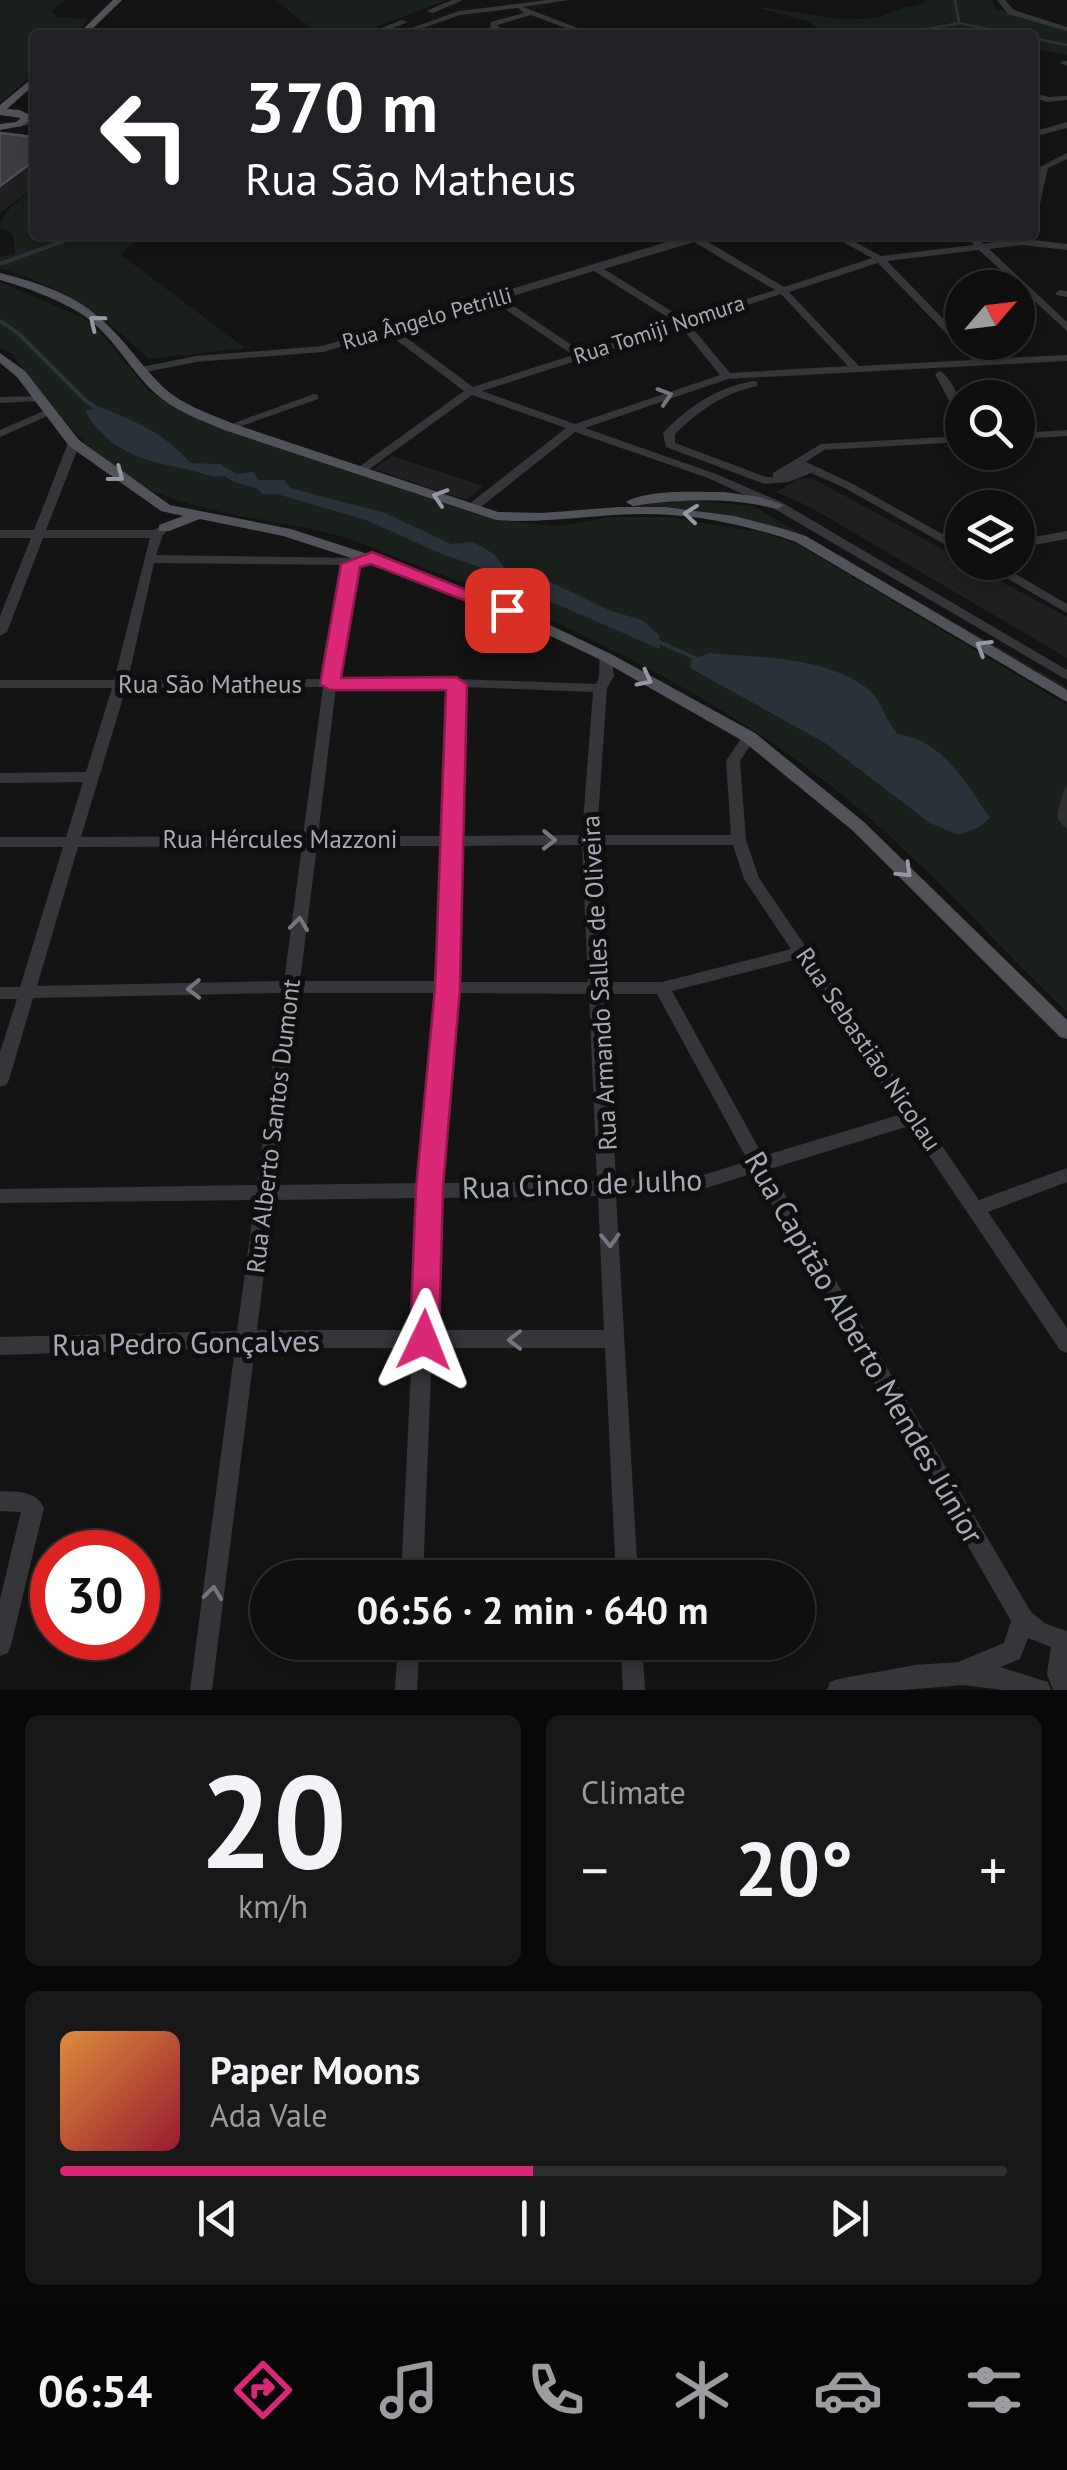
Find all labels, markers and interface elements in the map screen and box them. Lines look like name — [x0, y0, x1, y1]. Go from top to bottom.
text: 370 m — [245, 61, 438, 151]
icon: left — [80, 70, 210, 200]
text: Rua São Matheus — [245, 149, 576, 207]
north arrow — [945, 270, 1035, 360]
map controls — [945, 270, 1035, 580]
street label: Rua Ângelo Petrilli — [339, 280, 515, 356]
street label: Rua Tomiji Nomura — [570, 288, 748, 370]
one-way arrow — [90, 316, 108, 334]
button: search — [945, 380, 1035, 470]
one-way arrow — [656, 387, 673, 407]
one-way arrow — [106, 464, 124, 481]
one-way arrow — [432, 489, 449, 509]
button: layers — [945, 490, 1035, 580]
one-way arrow — [682, 504, 698, 525]
pin — [465, 568, 550, 653]
icon: arrive — [480, 583, 535, 638]
one-way arrow — [976, 640, 994, 659]
one-way arrow — [634, 667, 652, 686]
street label: Rua São Matheus — [118, 668, 302, 700]
street label: Rua Armando Salles de Oliveira — [574, 815, 624, 1151]
street label: Rua Hércules Mazzoni — [162, 823, 398, 855]
one-way arrow — [542, 829, 557, 851]
one-way arrow — [893, 859, 912, 877]
one-way arrow — [288, 915, 309, 931]
street label: Rua Sebastião Nicolau — [789, 941, 949, 1157]
street label: Rua Alberto Santos Dumont — [239, 977, 307, 1275]
one-way arrow — [185, 978, 200, 1000]
street label: Rua Capitão Alberto Mendes Júnior — [737, 1144, 993, 1550]
street label: Rua Cinco de Julho — [461, 1159, 703, 1207]
one-way arrow — [600, 1232, 621, 1248]
position arrow — [372, 1288, 476, 1392]
street label: Rua Pedro Gonçalves — [52, 1320, 320, 1364]
one-way arrow — [507, 1329, 522, 1351]
speed limit sign: 30 — [30, 1530, 160, 1660]
one-way arrow — [202, 1585, 223, 1601]
text: 06:56 · 2 min · 640 m — [357, 1585, 708, 1634]
text: 20 — [199, 1736, 347, 1904]
text: Climate — [581, 1771, 686, 1813]
text: 20° — [735, 1820, 853, 1917]
text: − — [581, 1834, 609, 1905]
text: + — [979, 1834, 1007, 1905]
text: km/h — [238, 1885, 308, 1927]
text: Paper Moons — [210, 2045, 420, 2094]
text: Ada Vale — [210, 2094, 327, 2136]
icon: previous — [190, 2191, 245, 2246]
icon: pause — [506, 2191, 561, 2246]
icon: next — [822, 2191, 877, 2246]
icon: directions — [228, 2355, 298, 2425]
icon: music — [374, 2355, 444, 2425]
icon: phone — [521, 2355, 591, 2425]
icon: climate — [667, 2355, 737, 2425]
icon: car — [813, 2355, 883, 2425]
icon: filters — [959, 2355, 1029, 2425]
text: 06:54 — [38, 2361, 152, 2419]

